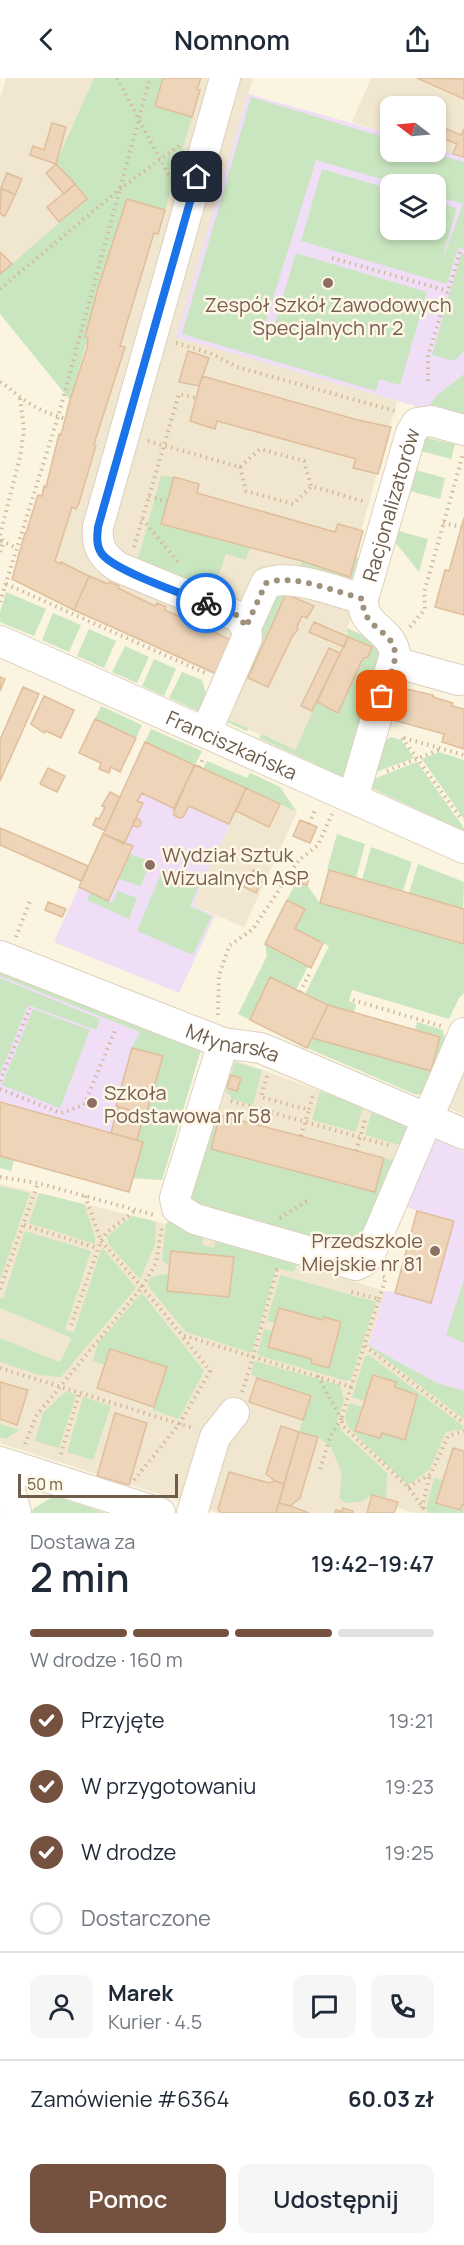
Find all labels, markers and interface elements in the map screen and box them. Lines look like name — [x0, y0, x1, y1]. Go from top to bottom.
text: Nomnom — [174, 21, 290, 58]
icon: back — [30, 23, 63, 56]
icon: share — [401, 23, 434, 56]
north arrow — [380, 96, 446, 162]
map controls — [380, 96, 446, 240]
pin — [171, 151, 222, 202]
icon: home — [180, 160, 213, 193]
button: layers — [380, 174, 446, 240]
marker: Zespół Szkół Zawodowych Specjalnych nr 2 — [321, 276, 335, 290]
place label: Zespół Szkół Zawodowych Specjalnych nr 2 — [204, 291, 452, 341]
street label: Racjonalizatorów — [355, 425, 425, 585]
courier — [176, 573, 236, 633]
icon: bike — [190, 587, 223, 620]
pin — [356, 670, 407, 721]
icon: bag — [365, 679, 398, 712]
street label: Franciszkańska — [162, 703, 302, 786]
place label: Wydział Sztuk Wizualnych ASP — [162, 841, 309, 891]
marker: Wydział Sztuk Wizualnych ASP — [143, 858, 157, 872]
street label: Młynarska — [182, 1016, 284, 1068]
place label: Szkoła Podstawowa nr 58 — [104, 1079, 271, 1129]
marker: Szkoła Podstawowa nr 58 — [85, 1096, 99, 1110]
place label: Przedszkole Miejskie nr 81 — [302, 1227, 423, 1277]
marker: Przedszkole Miejskie nr 81 — [428, 1244, 442, 1258]
scale bar — [18, 1471, 178, 1498]
text: 50 m — [27, 1473, 63, 1495]
text: Dostawa za — [30, 1528, 135, 1555]
text: 19:42–19:47 — [311, 1549, 434, 1579]
text: 2 min — [30, 1550, 129, 1604]
text: W drodze · 160 m — [30, 1646, 183, 1673]
icon: check — [30, 1704, 63, 1737]
text: Przyjęte — [81, 1705, 165, 1735]
text: 19:21 — [389, 1707, 434, 1734]
icon: check — [30, 1770, 63, 1803]
text: W przygotowaniu — [81, 1771, 256, 1801]
text: 19:23 — [385, 1773, 434, 1800]
icon: check — [30, 1836, 63, 1869]
text: W drodze — [81, 1837, 176, 1867]
text: 19:25 — [385, 1839, 434, 1866]
text: Dostarczone — [81, 1903, 211, 1933]
button: person — [30, 1975, 93, 2038]
button: chat — [293, 1975, 356, 2038]
button: phone — [371, 1975, 434, 2038]
text: Marek — [108, 1978, 173, 2008]
text: Kurier · 4.5 — [108, 2008, 202, 2035]
text: Zamówienie #6364 — [30, 2084, 230, 2114]
text: 60.03 zł — [348, 2084, 434, 2114]
button: Pomoc — [30, 2164, 226, 2233]
button: Udostępnij — [238, 2164, 434, 2233]

